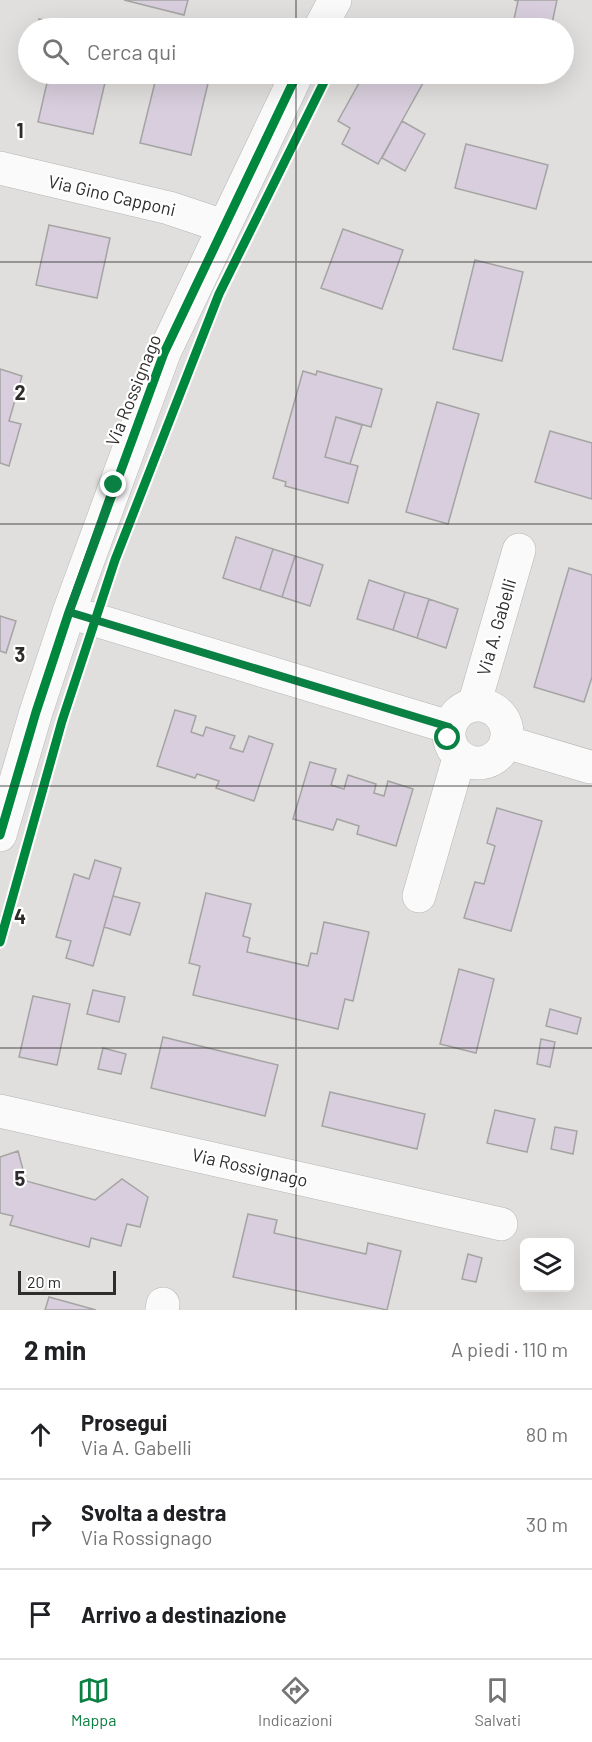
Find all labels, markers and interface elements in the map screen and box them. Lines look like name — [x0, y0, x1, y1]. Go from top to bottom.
search box — [18, 18, 574, 84]
icon: search — [39, 35, 72, 68]
text: Cerca qui — [87, 38, 177, 64]
text: 1 — [16, 118, 24, 142]
street label: Via Gino Capponi — [46, 170, 178, 220]
street label: Via Rossignago — [101, 331, 165, 449]
text: 2 — [14, 380, 26, 404]
route end — [100, 471, 126, 497]
street label: Via A. Gabelli — [472, 576, 520, 678]
text: 3 — [15, 642, 25, 666]
route start — [434, 724, 460, 750]
text: 4 — [14, 904, 26, 928]
street label: Via Rossignago — [190, 1143, 310, 1191]
text: 5 — [15, 1166, 26, 1190]
map controls — [520, 1238, 574, 1292]
button: layers — [520, 1238, 574, 1292]
scale bar — [18, 1268, 116, 1296]
text: 20 m — [27, 1272, 61, 1291]
text: 2 min — [24, 1334, 86, 1365]
text: A piedi · 110 m — [451, 1337, 568, 1361]
text: Prosegui — [81, 1409, 167, 1435]
icon: ahead — [24, 1418, 57, 1451]
text: 80 m — [526, 1422, 568, 1446]
text: Via A. Gabelli — [81, 1435, 192, 1459]
text: Svolta a destra — [81, 1499, 226, 1525]
icon: right — [24, 1508, 57, 1541]
text: 30 m — [526, 1512, 568, 1536]
text: Via Rossignago — [81, 1525, 213, 1549]
icon: arrive — [24, 1598, 57, 1631]
text: Arrivo a destinazione — [81, 1601, 287, 1627]
tab: Mappa — [71, 1674, 116, 1729]
tab: Indicazioni — [258, 1674, 333, 1729]
tab: Salvati — [474, 1674, 521, 1729]

